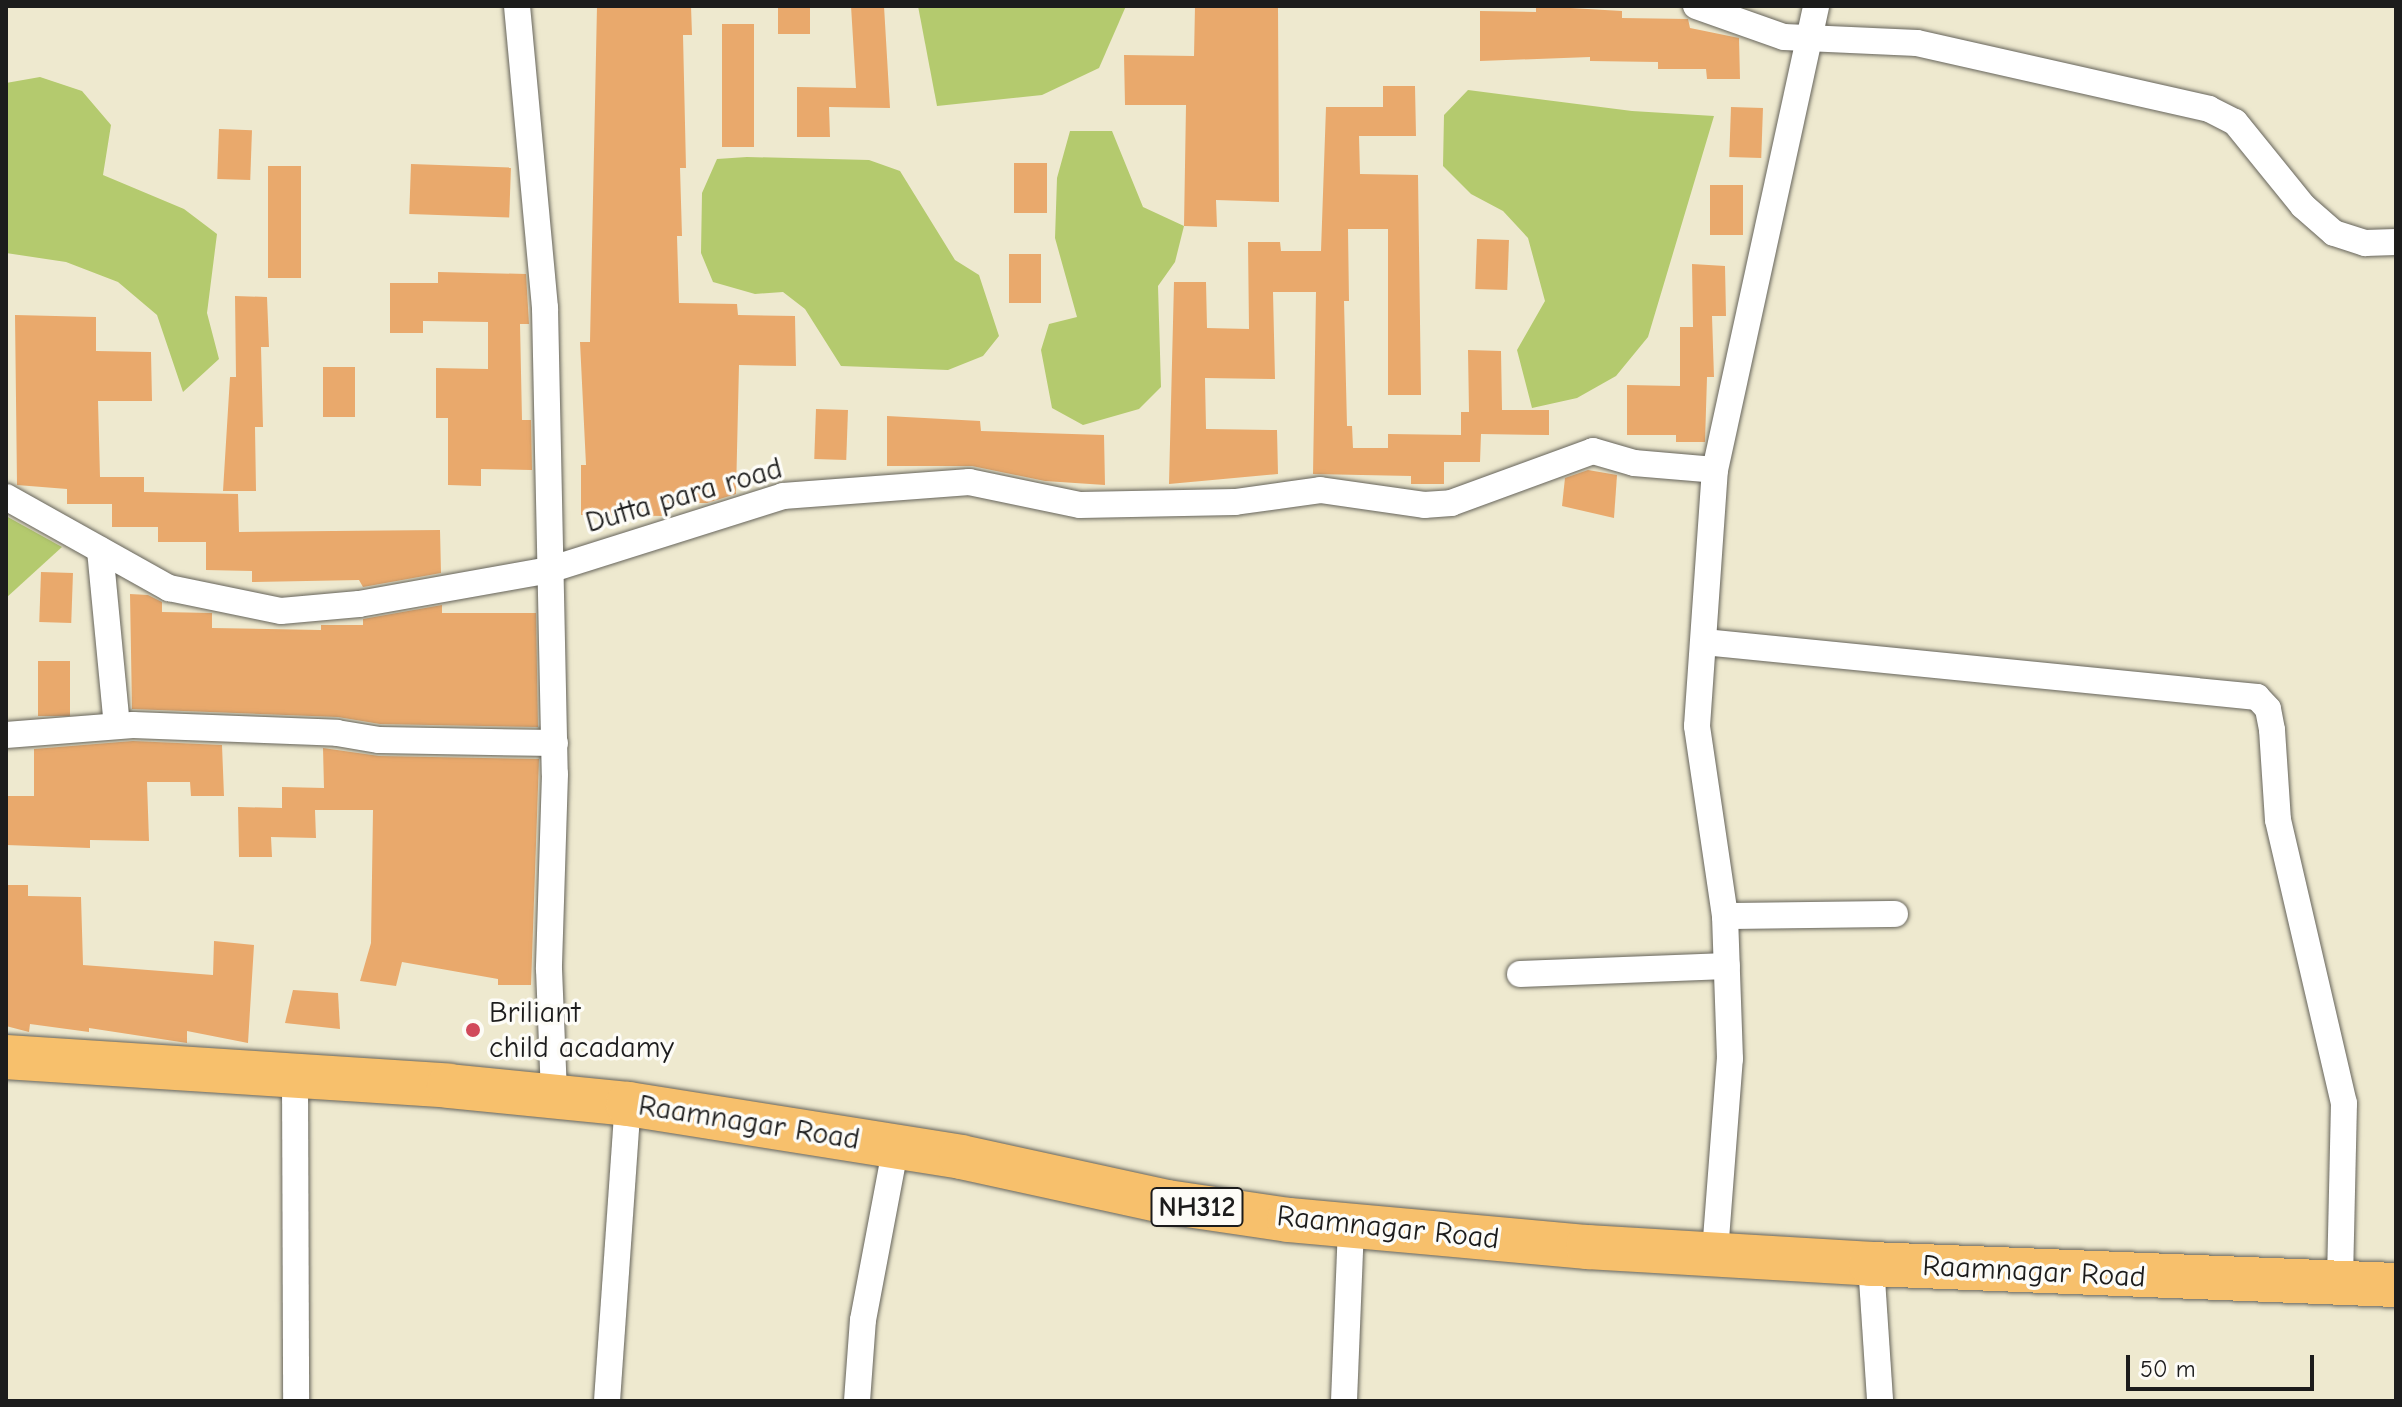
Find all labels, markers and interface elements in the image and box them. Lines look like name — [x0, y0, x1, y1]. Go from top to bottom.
street label: Dutta para road — [582, 451, 786, 541]
place label: Briliant child acadamy — [489, 995, 674, 1066]
marker: Briliant child acadamy — [464, 1021, 482, 1039]
street label: Raamnagar Road — [636, 1088, 862, 1158]
road number: NH312 — [1149, 1183, 1245, 1231]
street label: Raamnagar Road — [1275, 1198, 1501, 1258]
street label: Raamnagar Road — [1921, 1248, 2147, 1296]
scale bar — [2130, 1339, 2318, 1389]
text: 50 m — [2140, 1355, 2196, 1383]

